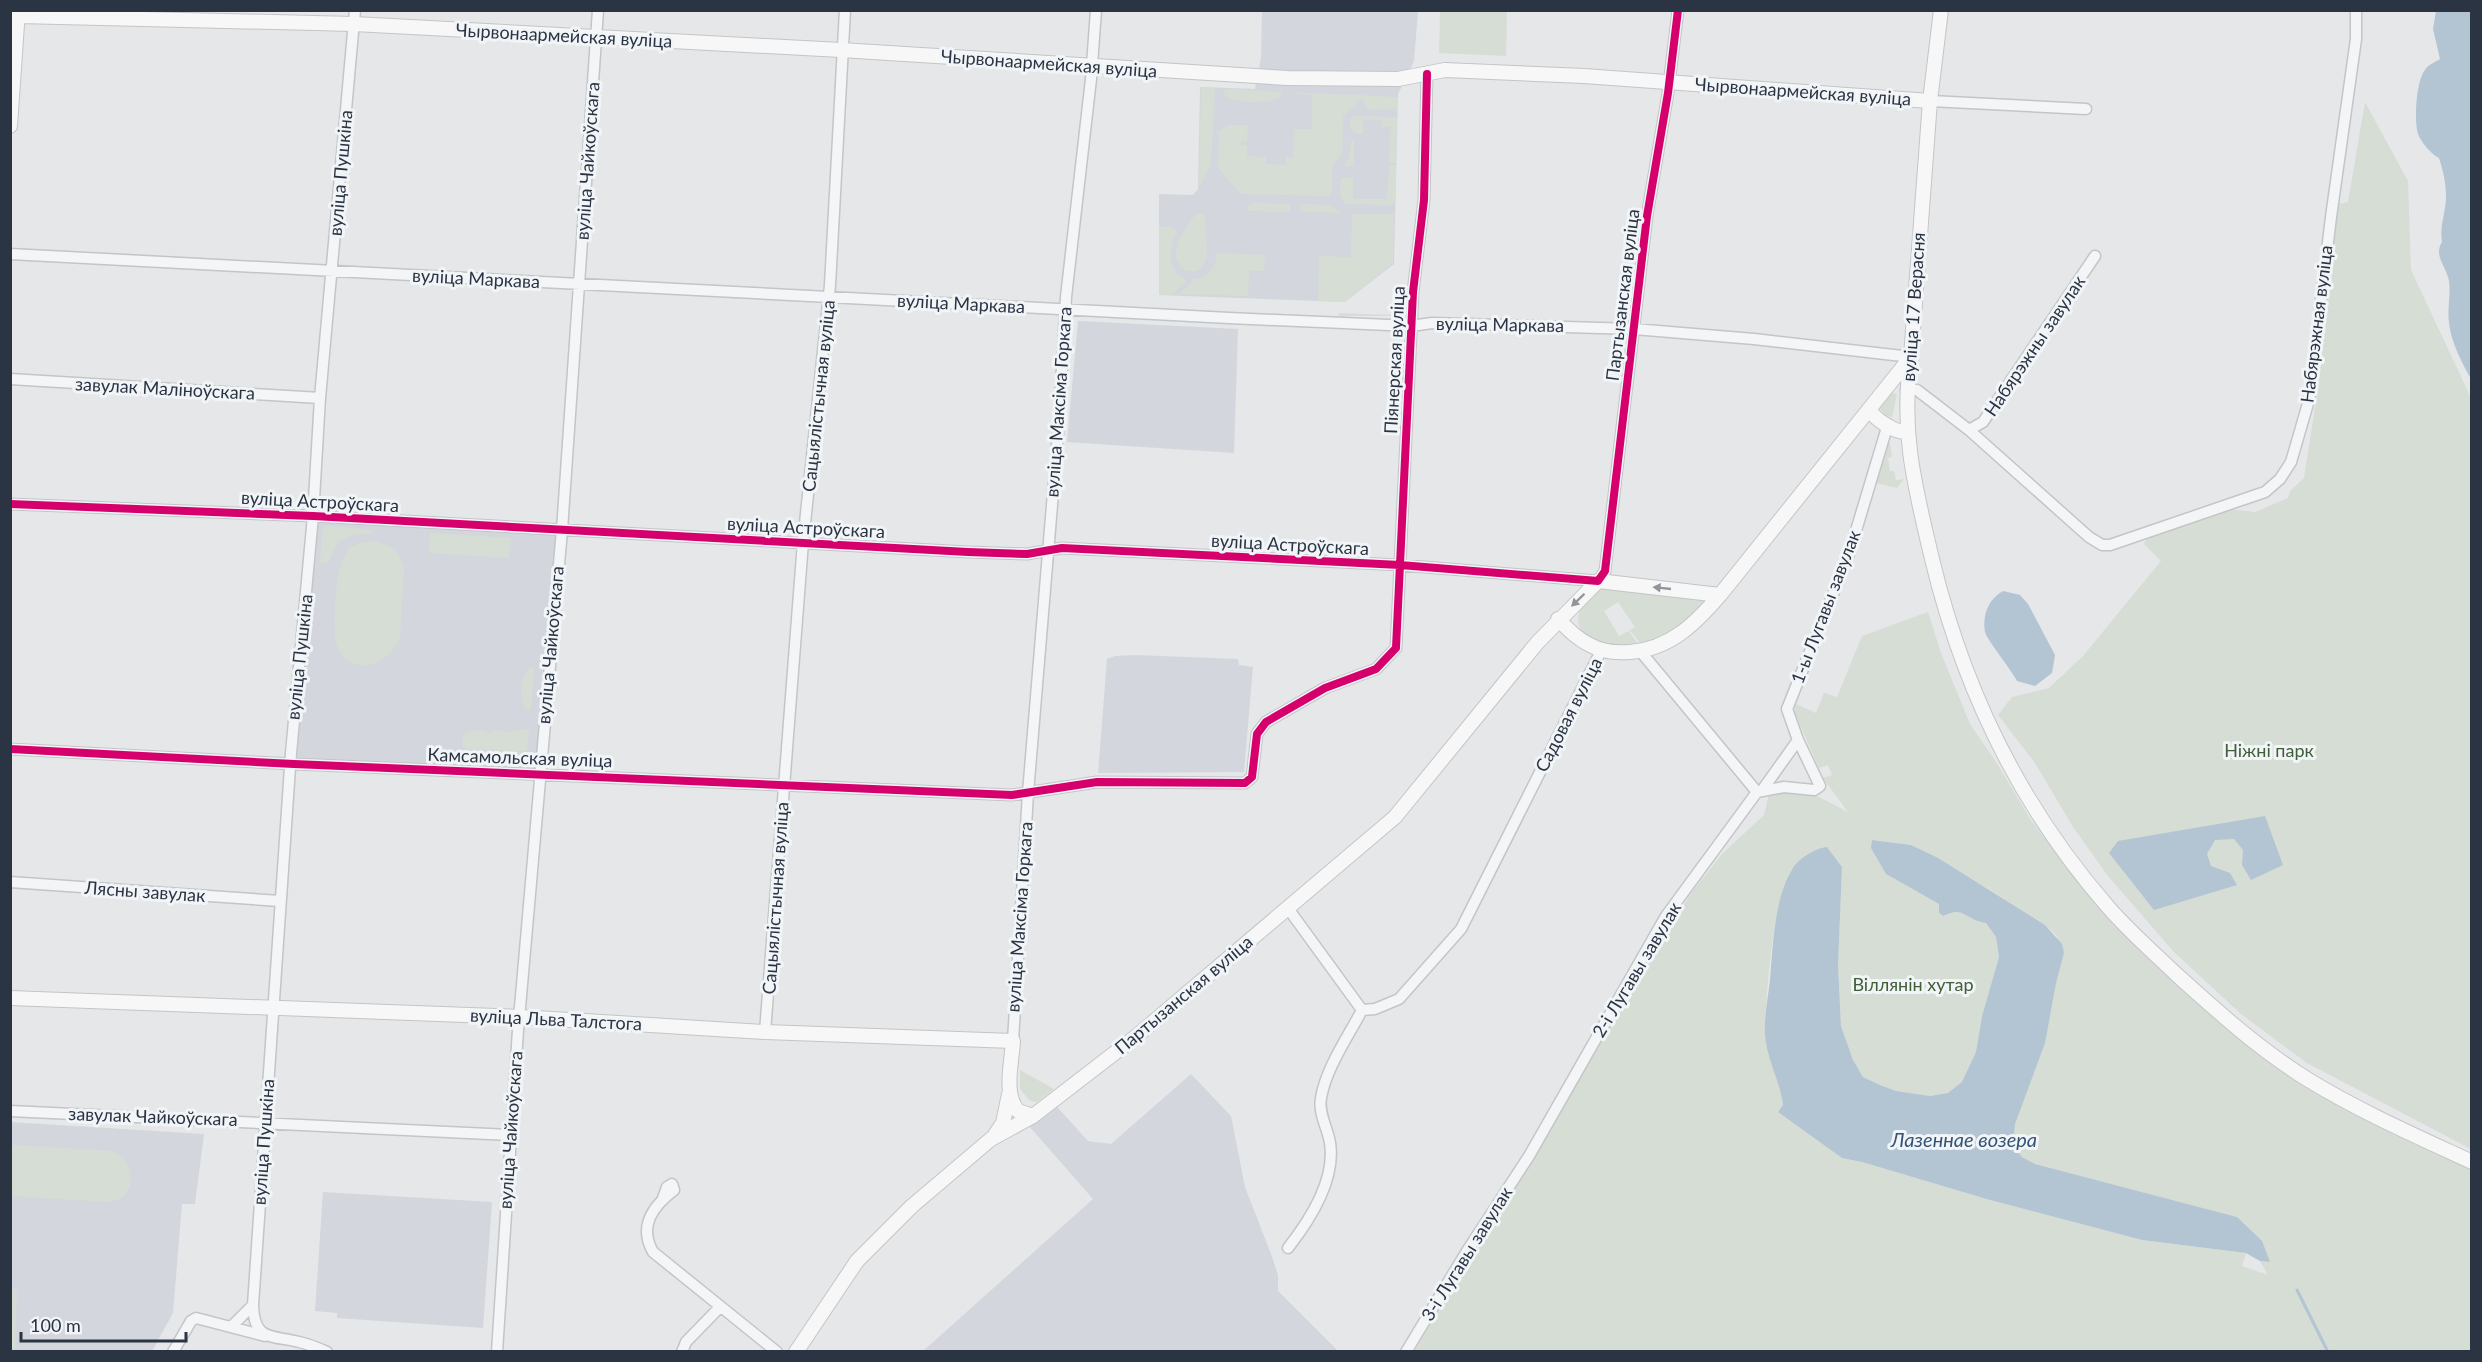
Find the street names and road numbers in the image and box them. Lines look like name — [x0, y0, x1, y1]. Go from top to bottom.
street label: Чырвонаармейская вуліца — [455, 18, 673, 52]
street label: Чырвонаармейская вуліца — [940, 44, 1158, 82]
street label: Чырвонаармейская вуліца — [1694, 72, 1912, 110]
street label: вуліца Чайкоўскага — [571, 81, 604, 241]
street label: вуліца Пушкіна — [324, 109, 356, 237]
street label: Партызанская вуліца — [1601, 208, 1643, 382]
street label: вуліца 17 Верасня — [1897, 232, 1929, 382]
street label: Набярэжная вуліца — [2295, 244, 2337, 404]
street label: вуліца Маркава — [412, 264, 541, 292]
street label: Набярэжны завулак — [1979, 270, 2090, 420]
street label: Піянерская вуліца — [1379, 285, 1409, 435]
street label: вуліца Маркава — [897, 289, 1026, 317]
street label: Сацыялістычная вуліца — [797, 299, 839, 493]
street label: вуліца Максіма Горкага — [1040, 306, 1076, 498]
street label: вуліца Маркава — [1436, 312, 1564, 336]
street label: завулак Маліноўскага — [75, 372, 256, 404]
street label: вуліца Астроўскага — [240, 486, 400, 516]
street label: вуліца Астроўскага — [726, 512, 886, 542]
street label: 1-ы Лугавы завулак — [1786, 526, 1865, 687]
street label: вуліца Астроўскага — [1210, 529, 1370, 559]
street label: вуліца Чайкоўскага — [532, 565, 568, 725]
street label: вуліца Пушкіна — [281, 593, 317, 721]
street label: Садовая вуліца — [1530, 654, 1606, 775]
street label: Камсамольская вуліца — [427, 743, 613, 771]
street label: Сацыялістычная вуліца — [757, 801, 793, 995]
street label: вуліца Максіма Горкага — [1001, 821, 1037, 1013]
street label: Лясны завулак — [83, 876, 207, 906]
street label: 2-і Лугавы завулак — [1587, 897, 1686, 1041]
street label: Партызанская вуліца — [1110, 930, 1257, 1058]
street label: вуліца Льва Талстога — [469, 1004, 643, 1034]
street label: вуліца Чайкоўскага — [494, 1050, 527, 1210]
street label: вуліца Пушкіна — [248, 1078, 278, 1206]
street label: завулак Чайкоўскага — [68, 1102, 238, 1130]
street label: 3-і Лугавы завулак — [1416, 1182, 1517, 1325]

